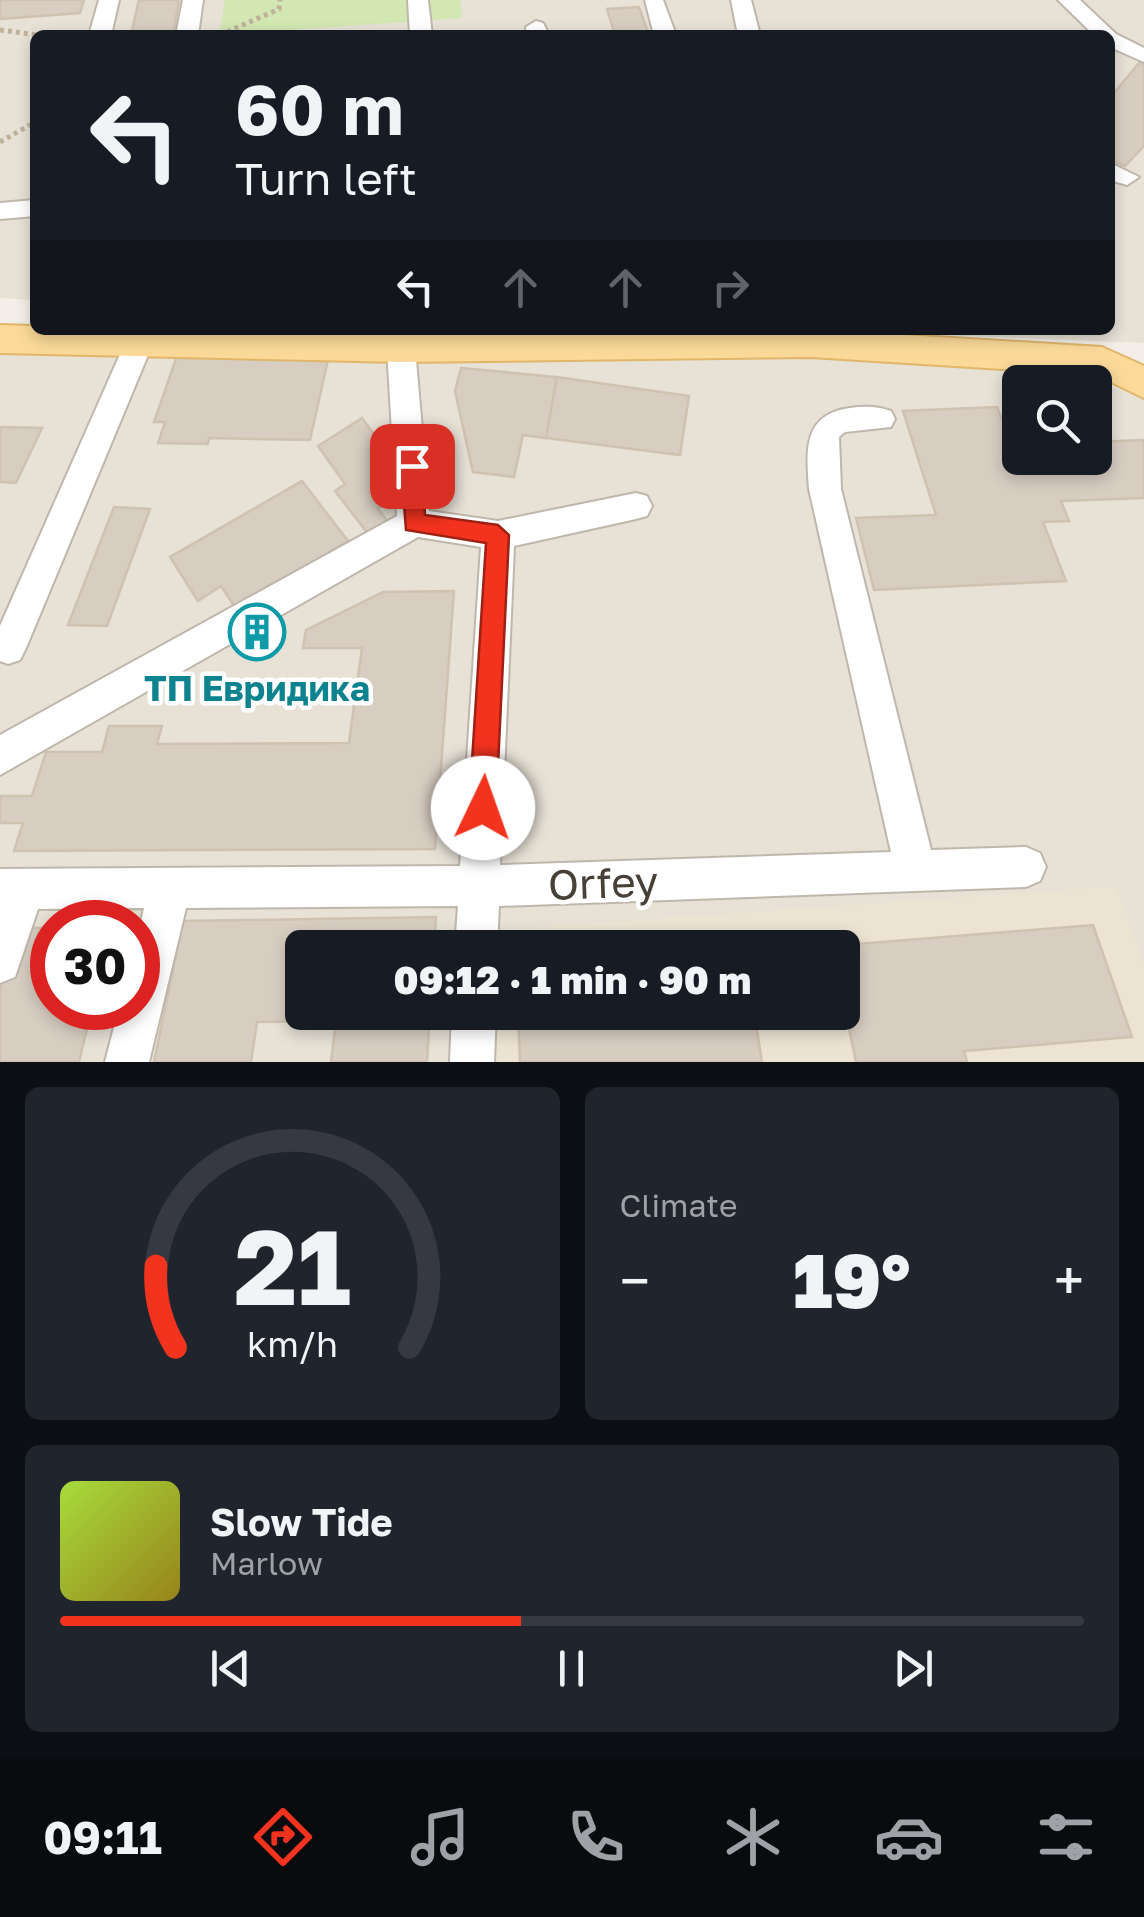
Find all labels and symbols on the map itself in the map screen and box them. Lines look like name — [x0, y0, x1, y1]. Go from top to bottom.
pin — [370, 424, 455, 509]
building icon: ТП Евридика — [227, 602, 287, 662]
place label: ТП Евридика — [144, 667, 370, 709]
position arrow — [431, 756, 535, 860]
street label: Orfey — [547, 855, 659, 909]
speed limit sign: 30 — [30, 900, 160, 1030]

